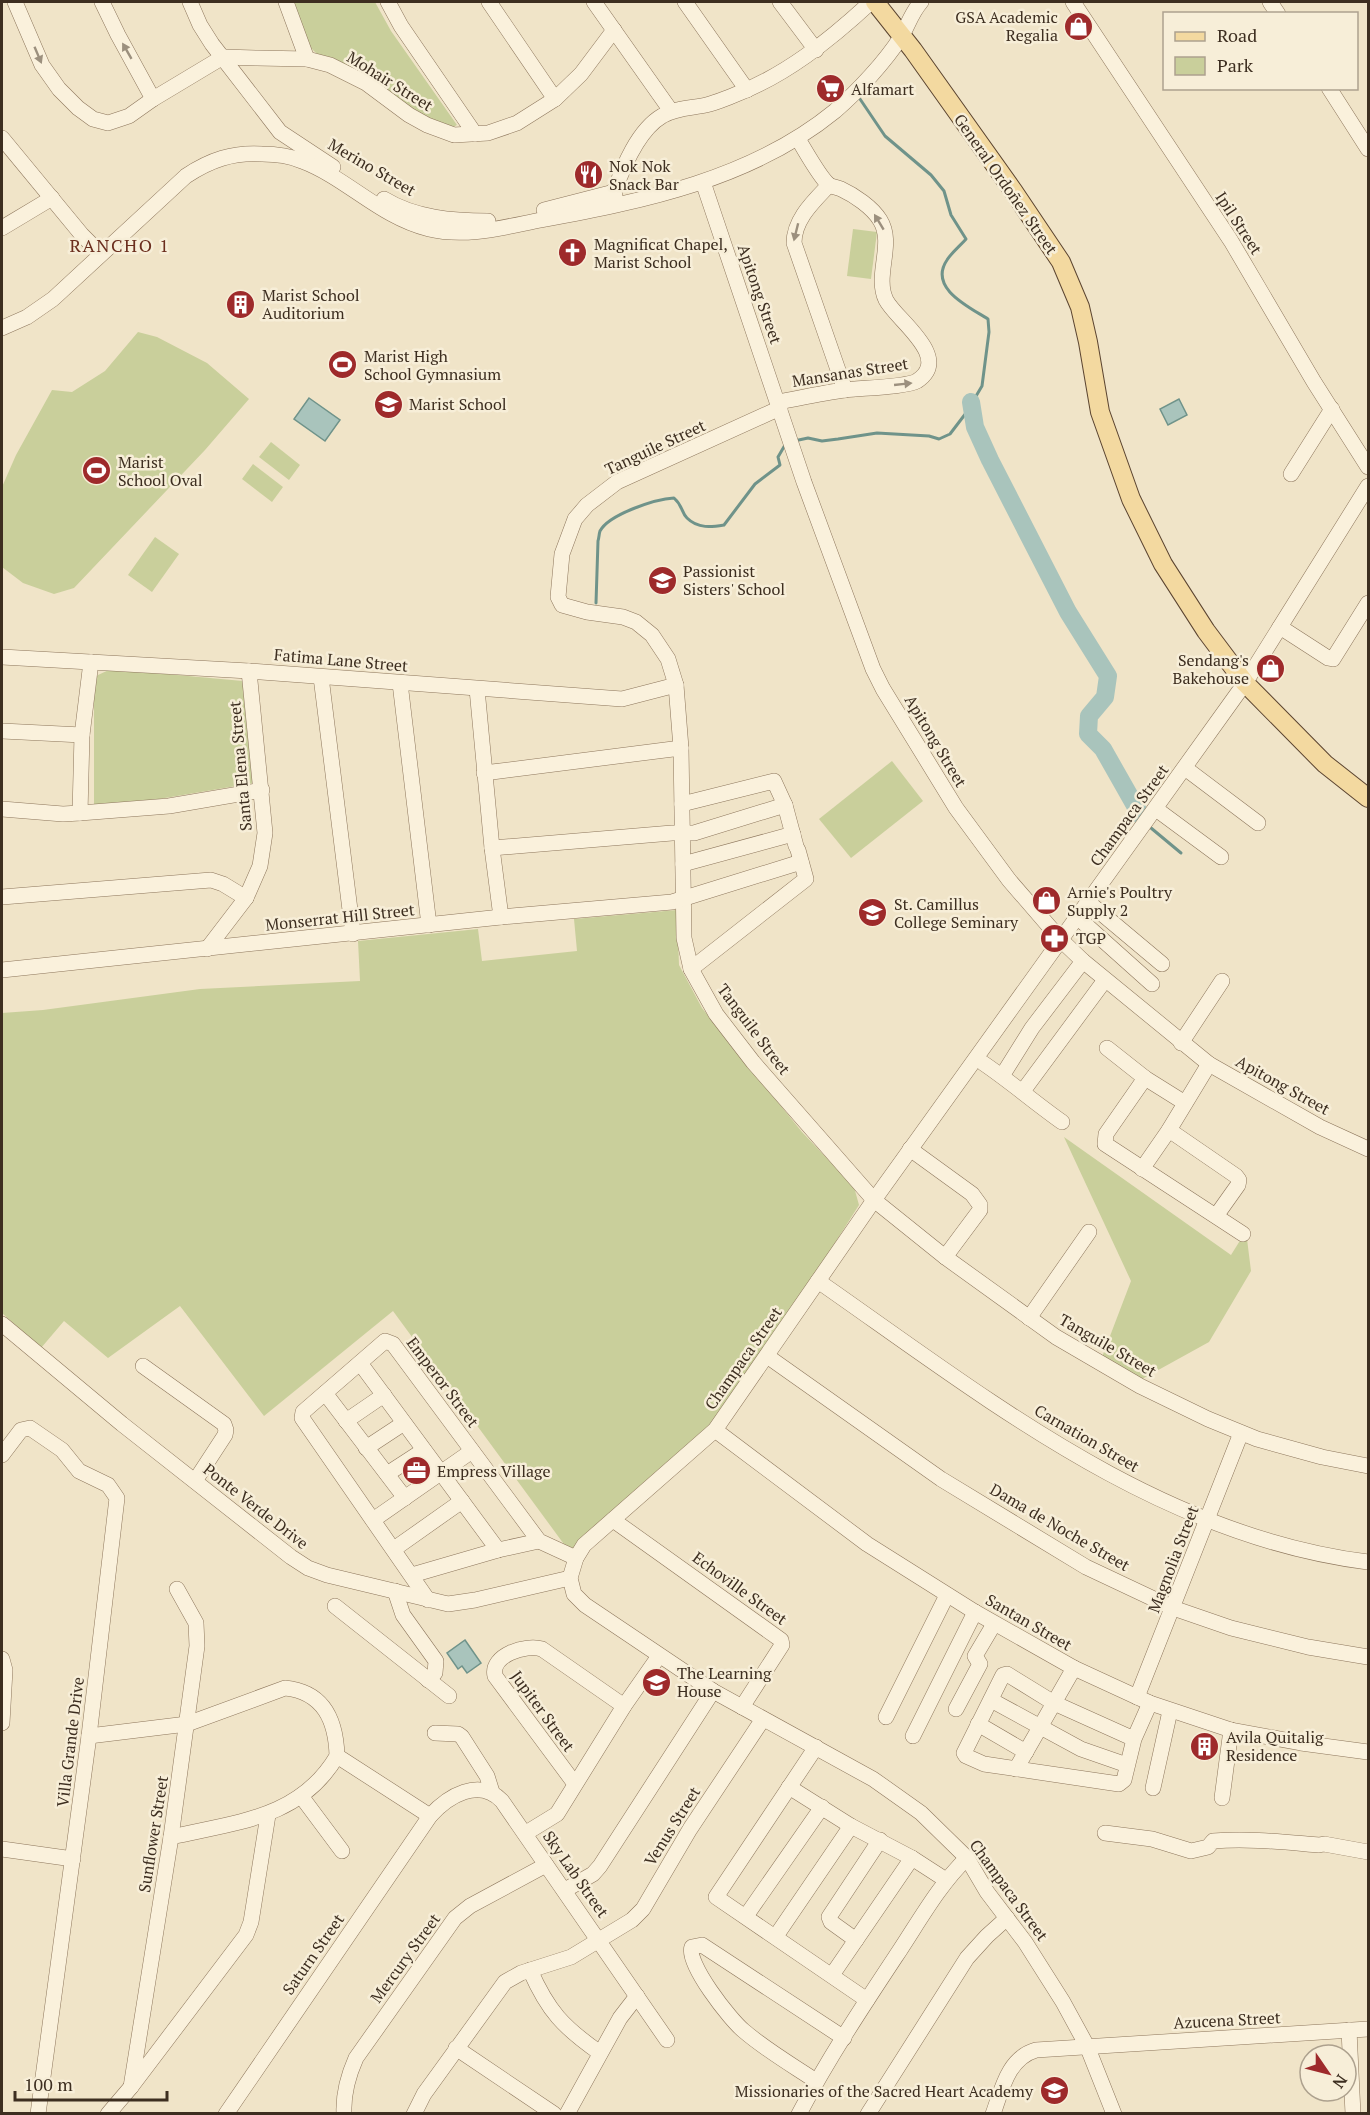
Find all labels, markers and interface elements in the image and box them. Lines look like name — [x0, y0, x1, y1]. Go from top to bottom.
place label: GSA Academic Regalia — [955, 6, 1058, 46]
shop icon: GSA Academic Regalia — [1063, 10, 1095, 42]
legend — [1163, 12, 1358, 90]
text: Road — [1217, 23, 1257, 47]
one-way arrow — [121, 43, 132, 59]
street label: Mohair Street — [343, 46, 437, 116]
one-way arrow — [33, 47, 43, 65]
text: Park — [1217, 53, 1254, 77]
supermarket icon: Alfamart — [814, 73, 846, 105]
place label: Alfamart — [851, 78, 914, 100]
street label: General Ordoñez Street — [949, 109, 1063, 259]
street label: Merino Street — [324, 133, 420, 201]
place label: Nok Nok Snack Bar — [609, 155, 680, 195]
restaurant icon: Nok Nok Snack Bar — [572, 159, 604, 191]
street label: Ipil Street — [1210, 187, 1268, 259]
one-way arrow — [874, 213, 884, 230]
one-way arrow — [791, 223, 801, 241]
district label: RANCHO 1 — [70, 233, 170, 257]
place label: Magnificat Chapel, Marist School — [594, 233, 728, 273]
church icon: Magnificat Chapel, Marist School — [557, 237, 589, 269]
street label: Apitong Street — [733, 241, 787, 347]
place label: Marist School Auditorium — [262, 284, 360, 324]
building icon: Marist School Auditorium — [225, 288, 257, 320]
place label: Marist High School Gymnasium — [364, 345, 501, 385]
sports icon: Marist High School Gymnasium — [327, 349, 359, 381]
street label: Mansanas Street — [790, 352, 910, 392]
one-way arrow — [893, 379, 912, 389]
school or university icon: Marist School — [372, 388, 404, 420]
place label: Marist School — [409, 393, 507, 415]
street label: Tanguile Street — [601, 414, 709, 480]
place label: Marist School Oval — [118, 451, 203, 491]
sports icon: Marist School Oval — [81, 455, 113, 487]
place label: Passionist Sisters' School — [683, 560, 785, 600]
school or university icon: Passionist Sisters' School — [646, 564, 678, 596]
street label: Fatima Lane Street — [273, 643, 409, 677]
place label: Sendang's Bakehouse — [1173, 649, 1249, 689]
shop icon: Sendang's Bakehouse — [1254, 653, 1286, 685]
street label: Apitong Street — [900, 691, 972, 791]
street label: Santa Elena Street — [223, 700, 257, 832]
street label: Champaca Street — [1085, 760, 1173, 870]
place label: Arnie's Poultry Supply 2 — [1067, 881, 1173, 921]
shop icon: Arnie's Poultry Supply 2 — [1030, 885, 1062, 917]
place label: St. Camillus College Seminary — [894, 893, 1019, 933]
school or university icon: St. Camillus College Seminary — [857, 897, 889, 929]
street label: Monserrat Hill Street — [264, 898, 416, 936]
pharmacy icon: TGP — [1039, 922, 1071, 954]
place label: TGP — [1076, 927, 1106, 949]
street label: Tanguile Street — [712, 979, 796, 1079]
street label: Apitong Street — [1232, 1050, 1334, 1120]
street label: Champaca Street — [699, 1302, 787, 1414]
street label: Tanguile Street — [1055, 1308, 1161, 1382]
street label: Emperor Street — [402, 1332, 484, 1432]
street label: Carnation Street — [1030, 1399, 1144, 1477]
office icon: Empress Village — [400, 1455, 432, 1487]
street label: Ponte Verde Drive — [199, 1458, 313, 1554]
place label: Empress Village — [437, 1460, 551, 1482]
street label: Dama de Noche Street — [986, 1478, 1134, 1576]
street label: Magnolia Street — [1142, 1502, 1204, 1616]
street label: Echoville Street — [688, 1546, 792, 1630]
street label: Santan Street — [982, 1588, 1076, 1656]
place label: The Learning House — [677, 1662, 772, 1702]
street label: Jupiter Street — [506, 1666, 580, 1756]
school or university icon: The Learning House — [640, 1666, 672, 1698]
street label: Villa Grande Drive — [51, 1676, 89, 1808]
place label: Avila Quitalig Residence — [1226, 1726, 1324, 1766]
building icon: Avila Quitalig Residence — [1189, 1730, 1221, 1762]
street label: Sunflower Street — [133, 1774, 173, 1894]
street label: Venus Street — [639, 1782, 705, 1870]
street label: Sky Lab Street — [538, 1826, 614, 1922]
street label: Champaca Street — [965, 1835, 1053, 1945]
street label: Saturn Street — [277, 1909, 349, 1999]
street label: Mercury Street — [365, 1909, 445, 2007]
street label: Azucena Street — [1173, 2006, 1281, 2034]
north arrow — [1298, 2043, 1358, 2103]
scale bar — [15, 2064, 166, 2102]
text: N — [1328, 2070, 1353, 2093]
text: 100 m — [24, 2072, 73, 2096]
school or university icon: Missionaries of the Sacred Heart Academy — [1038, 2075, 1070, 2107]
place label: Missionaries of the Sacred Heart Academy — [735, 2080, 1034, 2102]

